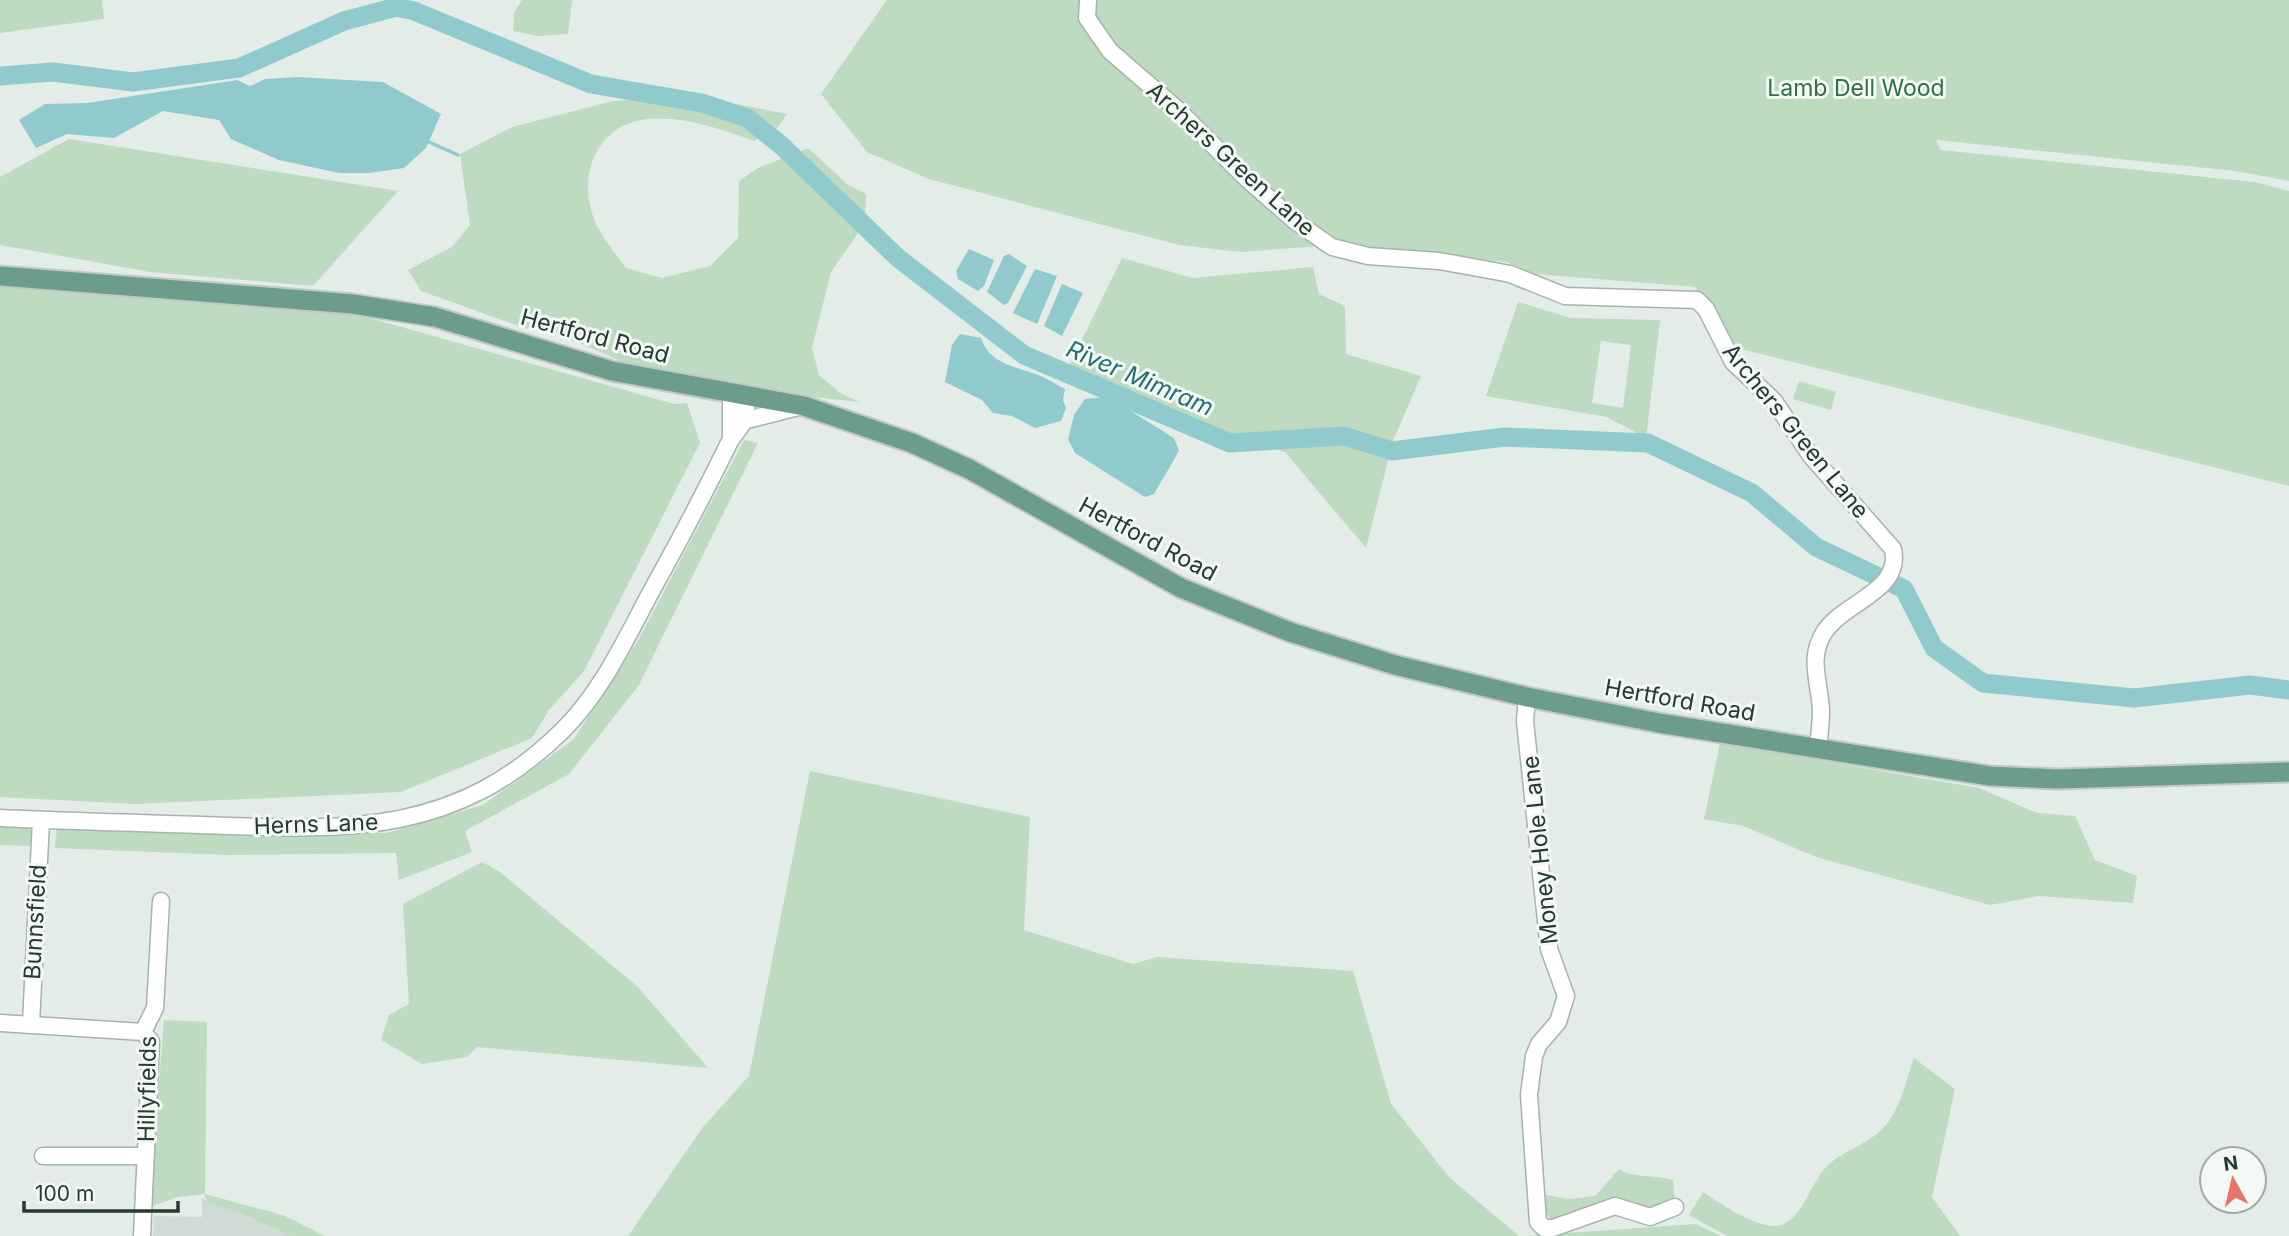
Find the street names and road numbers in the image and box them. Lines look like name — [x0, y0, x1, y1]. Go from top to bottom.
street label: Archers Green Lane — [1141, 76, 1321, 242]
street label: Hertford Road — [518, 303, 672, 369]
street label: Archers Green Lane — [1717, 338, 1875, 524]
street label: Hertford Road — [1074, 491, 1222, 587]
street label: Hertford Road — [1603, 673, 1757, 727]
street label: Money Hole Lane — [1516, 754, 1564, 946]
street label: Herns Lane — [253, 808, 379, 840]
street label: Bunnsfield — [18, 864, 52, 980]
street label: Hillyfields — [132, 1036, 162, 1142]

